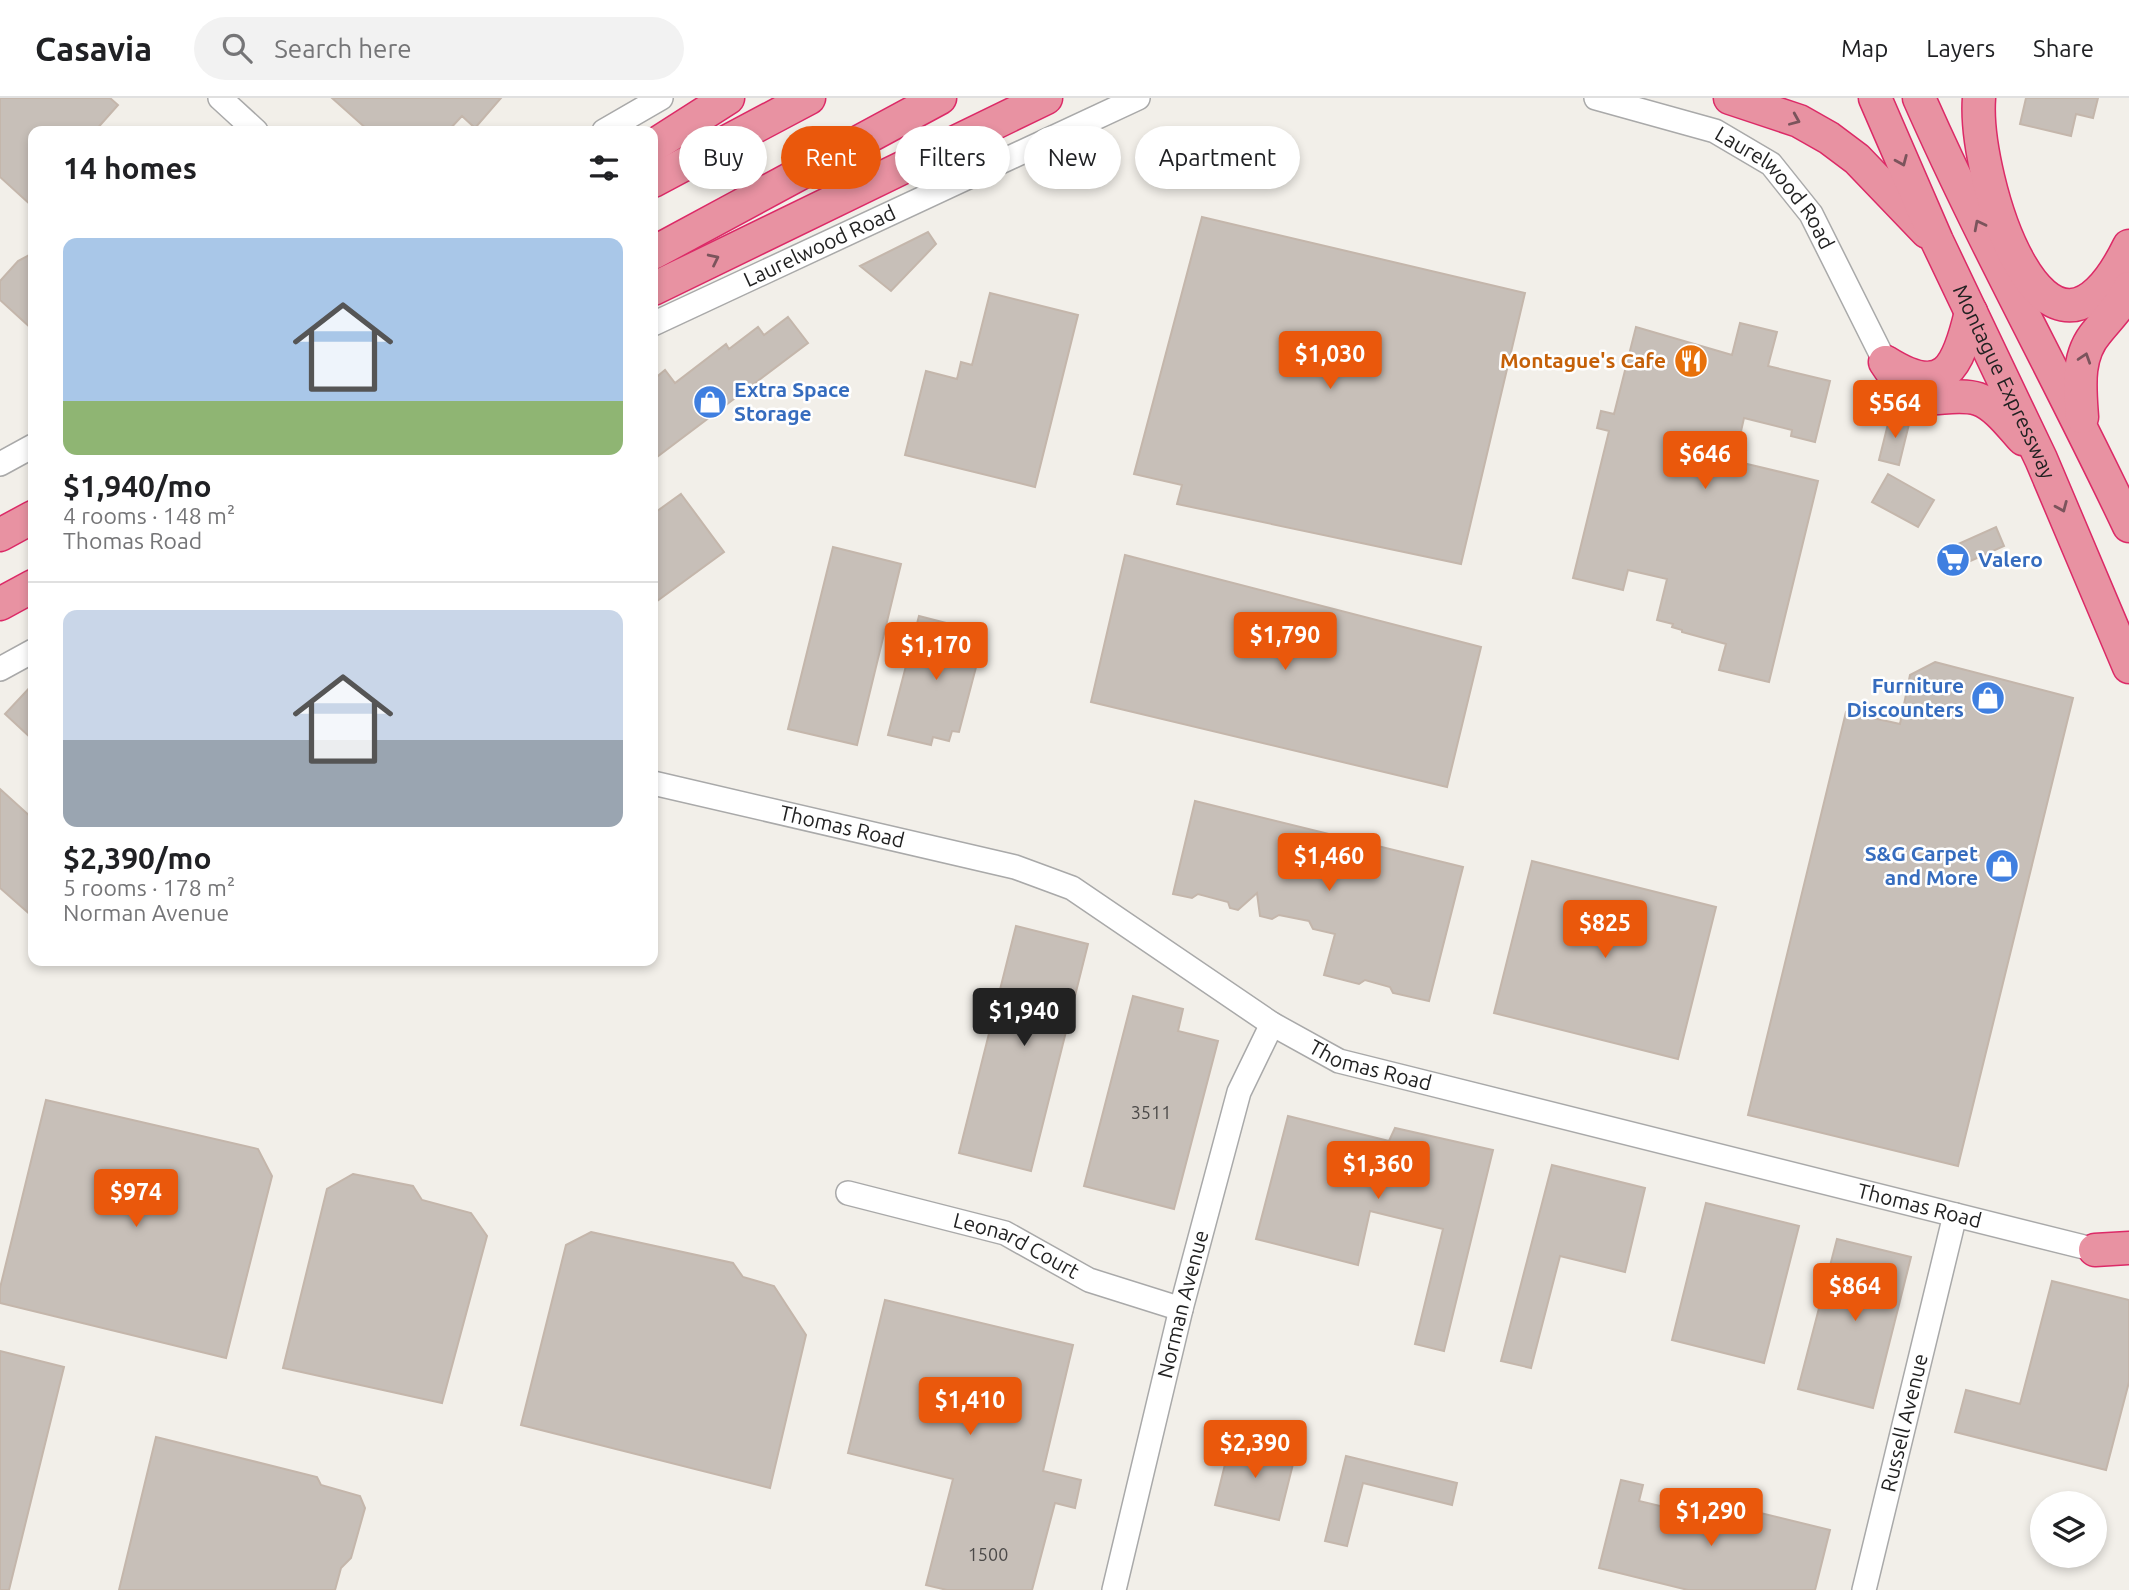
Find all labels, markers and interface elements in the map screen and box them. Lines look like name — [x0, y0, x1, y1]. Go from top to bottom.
search box — [194, 17, 684, 80]
icon: search — [218, 29, 256, 67]
text: Casavia — [35, 30, 152, 67]
text: Search here — [274, 34, 412, 63]
text: Map — [1841, 35, 1888, 62]
text: Layers — [1926, 35, 1995, 62]
text: Share — [2033, 35, 2094, 62]
one-way arrow — [1787, 112, 1800, 126]
street label: Laurelwood Road — [1711, 121, 1840, 253]
chip: Buy — [679, 126, 767, 189]
chip: Rent — [781, 126, 881, 189]
chip: Filters — [895, 126, 1010, 189]
chip: New — [1024, 126, 1121, 189]
chip: Apartment — [1135, 126, 1300, 189]
icon: filters — [585, 149, 623, 187]
text: 14 homes — [63, 151, 197, 185]
one-way arrow — [1894, 153, 1908, 166]
street label: Laurelwood Road — [740, 200, 899, 291]
one-way arrow — [1973, 220, 1987, 233]
one-way arrow — [707, 254, 719, 268]
street label: Montague Expressway — [1949, 281, 2061, 482]
icon: home — [280, 284, 406, 410]
pin: $1,030 — [1273, 331, 1387, 391]
text: $1,030 — [1295, 341, 1365, 366]
restaurant icon: Montague's Cafe — [1672, 342, 1710, 380]
place label: Montague's Cafe — [1500, 348, 1666, 372]
one-way arrow — [2076, 353, 2091, 365]
place label: Extra Space Storage — [734, 377, 850, 425]
pin: $564 — [1854, 380, 1936, 440]
shop icon: Extra Space Storage — [691, 383, 729, 421]
text: $564 — [1869, 390, 1921, 415]
pin: $646 — [1664, 432, 1746, 491]
text: $646 — [1679, 441, 1731, 466]
text: $1,940/mo — [63, 469, 212, 503]
one-way arrow — [2054, 500, 2068, 513]
text: 4 rooms · 148 m² — [63, 503, 235, 528]
text: Thomas Road — [63, 528, 202, 553]
supermarket icon: Valero — [1934, 541, 1972, 579]
place label: Valero — [1978, 547, 2043, 571]
pin: $1,790 — [1228, 612, 1342, 672]
pin: $1,170 — [879, 622, 993, 682]
text: $1,790 — [1250, 622, 1320, 647]
text: $1,170 — [901, 632, 971, 657]
icon: home — [280, 656, 406, 782]
place label: Furniture Discounters — [1846, 673, 1964, 721]
shop icon: Furniture Discounters — [1969, 679, 2007, 717]
street label: Thomas Road — [777, 800, 907, 852]
pin: $1,460 — [1272, 834, 1386, 893]
text: $2,390/mo — [63, 841, 212, 875]
place label: S&G Carpet and More — [1865, 841, 1978, 889]
text: $1,460 — [1294, 843, 1364, 868]
shop icon: S&G Carpet and More — [1983, 847, 2021, 885]
text: 5 rooms · 178 m² — [63, 875, 235, 900]
text: Norman Avenue — [63, 900, 229, 925]
pin: $825 — [1564, 900, 1646, 960]
text: $825 — [1579, 910, 1631, 935]
pin: $1,940 — [967, 988, 1081, 1048]
text: $1,940 — [989, 998, 1059, 1023]
street label: Thomas Road — [1305, 1034, 1434, 1095]
house number: 3511 — [1131, 1102, 1171, 1122]
pin: $1,360 — [1321, 1142, 1435, 1201]
text: $1,360 — [1343, 1151, 1413, 1176]
pin: $974 — [95, 1170, 177, 1229]
street label: Thomas Road — [1855, 1178, 1984, 1232]
text: $974 — [110, 1179, 162, 1204]
street label: Leonard Court — [951, 1207, 1084, 1283]
street label: Norman Avenue — [1152, 1227, 1213, 1380]
pin: $864 — [1814, 1264, 1896, 1323]
text: $864 — [1829, 1273, 1881, 1298]
street label: Russell Avenue — [1875, 1351, 1932, 1494]
pin: $1,410 — [913, 1378, 1027, 1437]
text: $1,410 — [935, 1387, 1005, 1412]
pin: $2,390 — [1198, 1420, 1312, 1480]
text: $2,390 — [1220, 1430, 1290, 1455]
pin: $1,290 — [1654, 1488, 1768, 1548]
map controls — [2030, 1491, 2107, 1568]
button: layers — [2030, 1491, 2107, 1568]
text: $1,290 — [1676, 1498, 1746, 1523]
house number: 1500 — [968, 1544, 1008, 1564]

